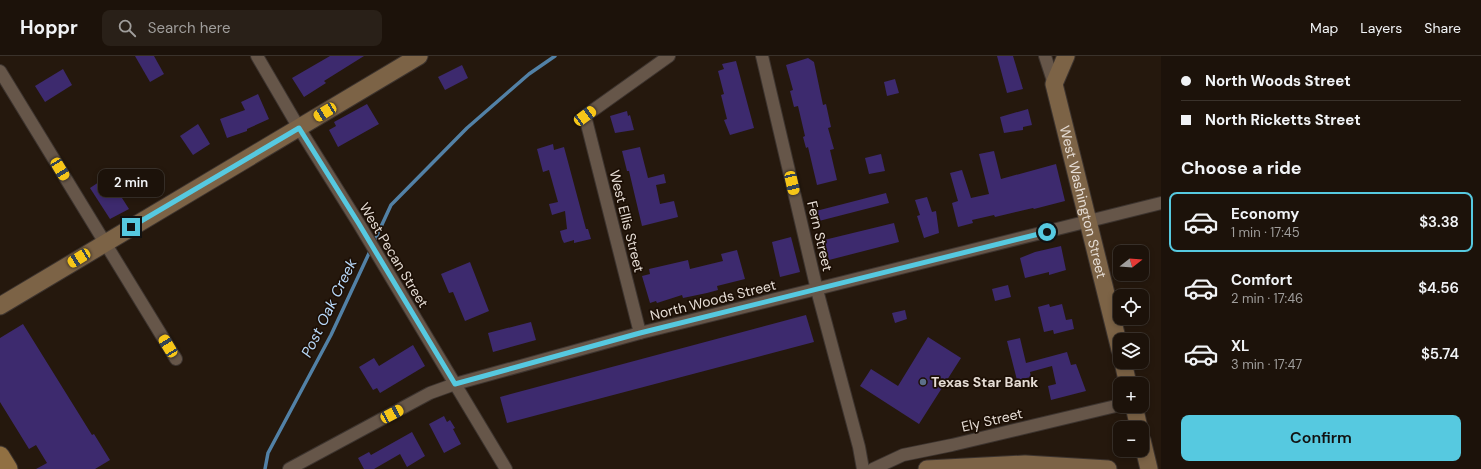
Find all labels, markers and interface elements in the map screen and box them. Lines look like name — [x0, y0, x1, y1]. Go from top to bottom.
search box — [102, 10, 382, 46]
text: Hoppr — [20, 15, 78, 40]
icon: search — [116, 17, 138, 39]
text: Search here — [148, 18, 231, 38]
text: Map — [1310, 19, 1338, 37]
text: Layers — [1360, 19, 1402, 37]
text: Share — [1424, 19, 1461, 37]
text: North Woods Street — [1205, 71, 1351, 91]
car — [312, 101, 338, 123]
car — [572, 104, 598, 128]
text: North Ricketts Street — [1205, 110, 1361, 130]
street label: West Washington Street — [1056, 124, 1111, 280]
car — [49, 156, 71, 182]
text: Choose a ride — [1181, 156, 1302, 180]
street label: West Ellis Street — [606, 168, 648, 274]
callout: 2 min — [98, 169, 164, 197]
car — [783, 170, 801, 196]
text: 2 min — [114, 174, 148, 191]
street label: West Pecan Street — [356, 199, 432, 311]
street label: Fern Street — [803, 199, 837, 273]
icon: car — [1183, 204, 1219, 240]
text: Economy — [1231, 204, 1299, 224]
text: $3.38 — [1419, 212, 1459, 232]
route end — [122, 218, 140, 236]
route start — [1038, 223, 1056, 241]
text: 1 min · 17:45 — [1231, 224, 1300, 241]
north arrow — [1113, 245, 1149, 281]
map controls — [1113, 245, 1149, 457]
car — [66, 247, 92, 269]
water label: Post Oak Creek — [296, 255, 362, 361]
icon: car — [1183, 270, 1219, 306]
text: Comfort — [1231, 270, 1292, 290]
street label: North Woods Street — [648, 276, 778, 324]
text: $4.56 — [1418, 278, 1459, 298]
button: locate — [1113, 289, 1149, 325]
text: 2 min · 17:46 — [1231, 290, 1303, 307]
car — [157, 333, 179, 359]
button: layers — [1113, 333, 1149, 369]
icon: car — [1183, 336, 1219, 372]
text: XL — [1231, 336, 1249, 356]
text: $5.74 — [1421, 344, 1459, 364]
text: 3 min · 17:47 — [1231, 356, 1302, 373]
place label: Texas Star Bank — [931, 373, 1038, 391]
marker: Texas Star Bank — [918, 377, 928, 387]
button: + — [1113, 377, 1149, 413]
car — [379, 403, 405, 425]
street label: Ely Street — [960, 404, 1024, 436]
button: Confirm — [1181, 415, 1461, 461]
button: − — [1113, 421, 1149, 457]

